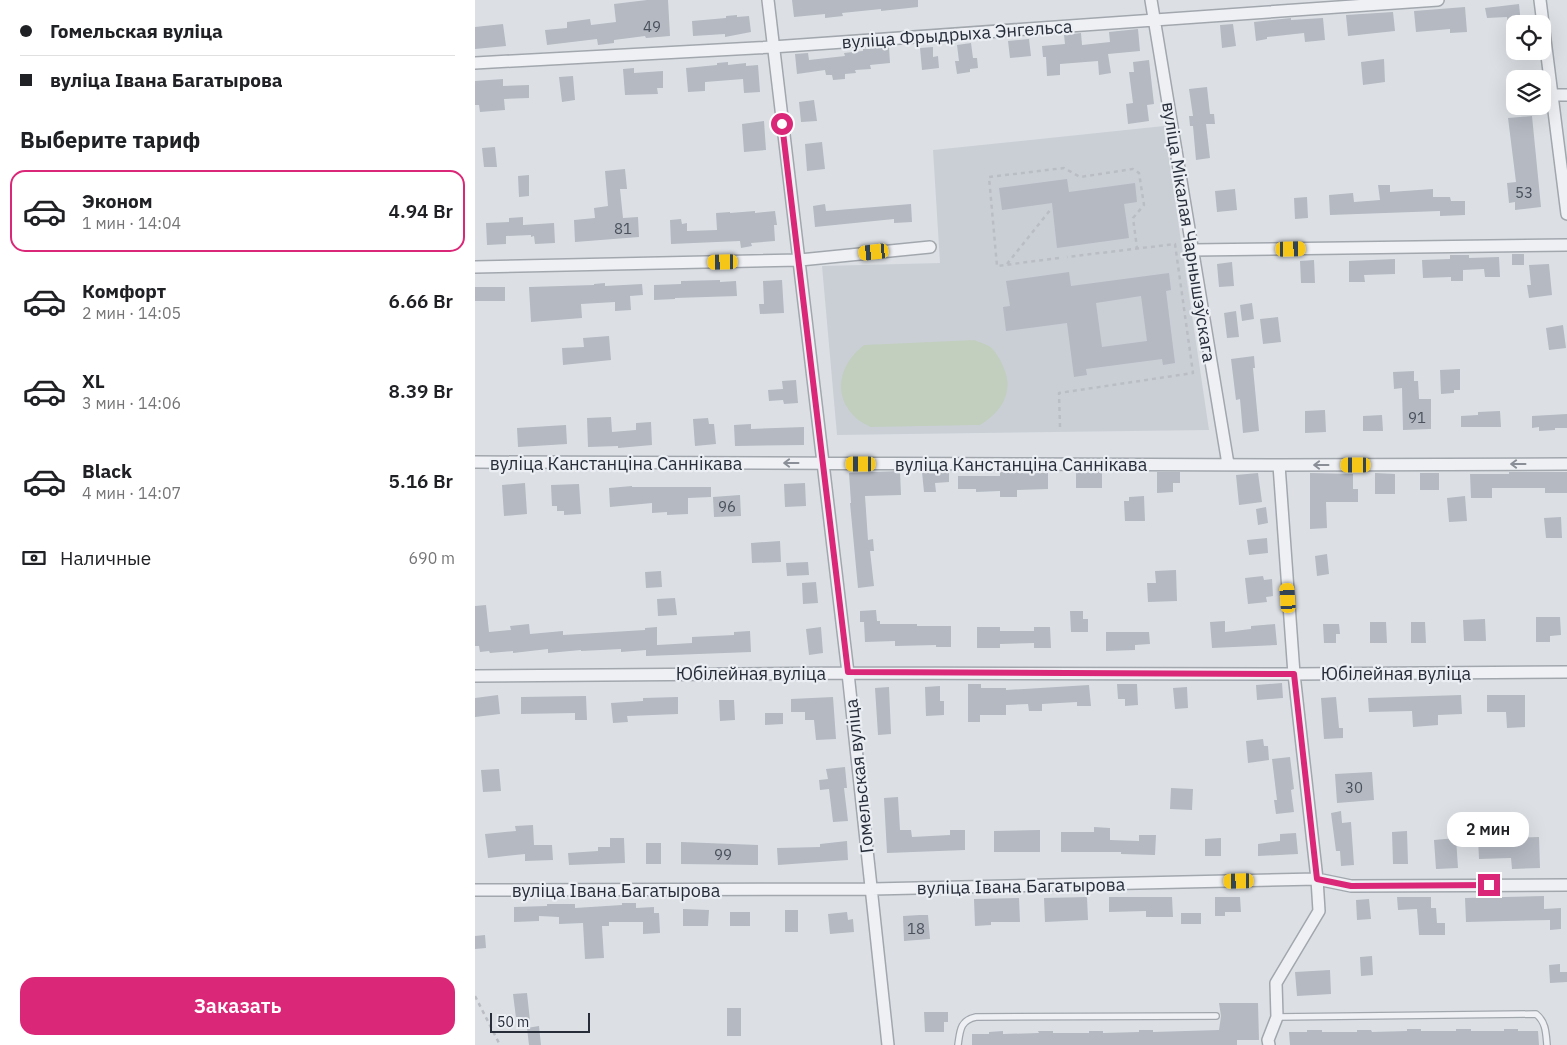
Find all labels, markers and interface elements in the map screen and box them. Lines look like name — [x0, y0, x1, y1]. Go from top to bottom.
street label: вуліца Фрыдрыха Энгельса — [841, 14, 1074, 54]
map controls — [1506, 15, 1551, 115]
button: locate — [1506, 15, 1551, 60]
house number: 49 — [643, 17, 661, 36]
text: Гомельская вуліца — [50, 19, 223, 43]
text: вуліца Івана Багатырова — [50, 68, 283, 92]
button: layers — [1506, 70, 1551, 115]
street label: вуліца Мікалая Чарнышэўскага — [1157, 100, 1221, 364]
route start — [771, 113, 793, 135]
text: Выберите тариф — [20, 125, 200, 154]
house number: 53 — [1515, 183, 1533, 202]
icon: car — [22, 189, 67, 234]
text: Эконом — [82, 189, 153, 213]
text: 4.94 Br — [389, 199, 453, 223]
text: 1 мин · 14:04 — [82, 213, 181, 233]
house number: 81 — [614, 219, 632, 238]
car — [1275, 241, 1306, 257]
car — [858, 243, 889, 261]
car — [707, 254, 738, 270]
icon: car — [22, 279, 67, 324]
text: Комфорт — [82, 279, 166, 303]
text: 6.66 Br — [389, 289, 453, 313]
text: 2 мин · 14:05 — [82, 303, 181, 323]
icon: car — [22, 369, 67, 414]
text: XL — [82, 369, 105, 393]
text: 8.39 Br — [389, 379, 453, 403]
text: 3 мин · 14:06 — [82, 393, 181, 413]
house number: 91 — [1408, 408, 1426, 427]
street label: вуліца Канстанціна Саннікава — [490, 452, 743, 475]
street label: вуліца Канстанціна Саннікава — [895, 453, 1148, 476]
car — [846, 457, 876, 472]
one-way arrow — [783, 458, 800, 468]
car — [1341, 458, 1371, 473]
icon: car — [22, 459, 67, 504]
text: Black — [82, 459, 132, 483]
one-way arrow — [1511, 459, 1527, 469]
one-way arrow — [1313, 460, 1330, 470]
text: 5.16 Br — [389, 469, 453, 493]
text: 4 мин · 14:07 — [82, 483, 181, 503]
house number: 96 — [718, 497, 736, 516]
icon: cash — [20, 544, 48, 572]
text: Наличные — [60, 546, 151, 570]
text: 690 m — [408, 548, 455, 568]
car — [1279, 583, 1296, 613]
street label: Юбілейная вуліца — [676, 662, 827, 685]
street label: Юбілейная вуліца — [1321, 662, 1472, 685]
street label: Гомельская вуліца — [839, 697, 879, 854]
house number: 30 — [1345, 778, 1363, 797]
callout: 2 мин — [1448, 812, 1530, 848]
text: 2 мин — [1466, 819, 1510, 839]
house number: 99 — [714, 845, 732, 864]
street label: вуліца Івана Багатырова — [916, 873, 1126, 899]
car — [1223, 873, 1254, 889]
route end — [1478, 874, 1500, 896]
street label: вуліца Івана Багатырова — [512, 879, 721, 902]
house number: 18 — [907, 919, 925, 938]
button: Заказать — [20, 977, 455, 1035]
scale bar — [490, 1010, 590, 1033]
text: 50 m — [497, 1013, 529, 1031]

